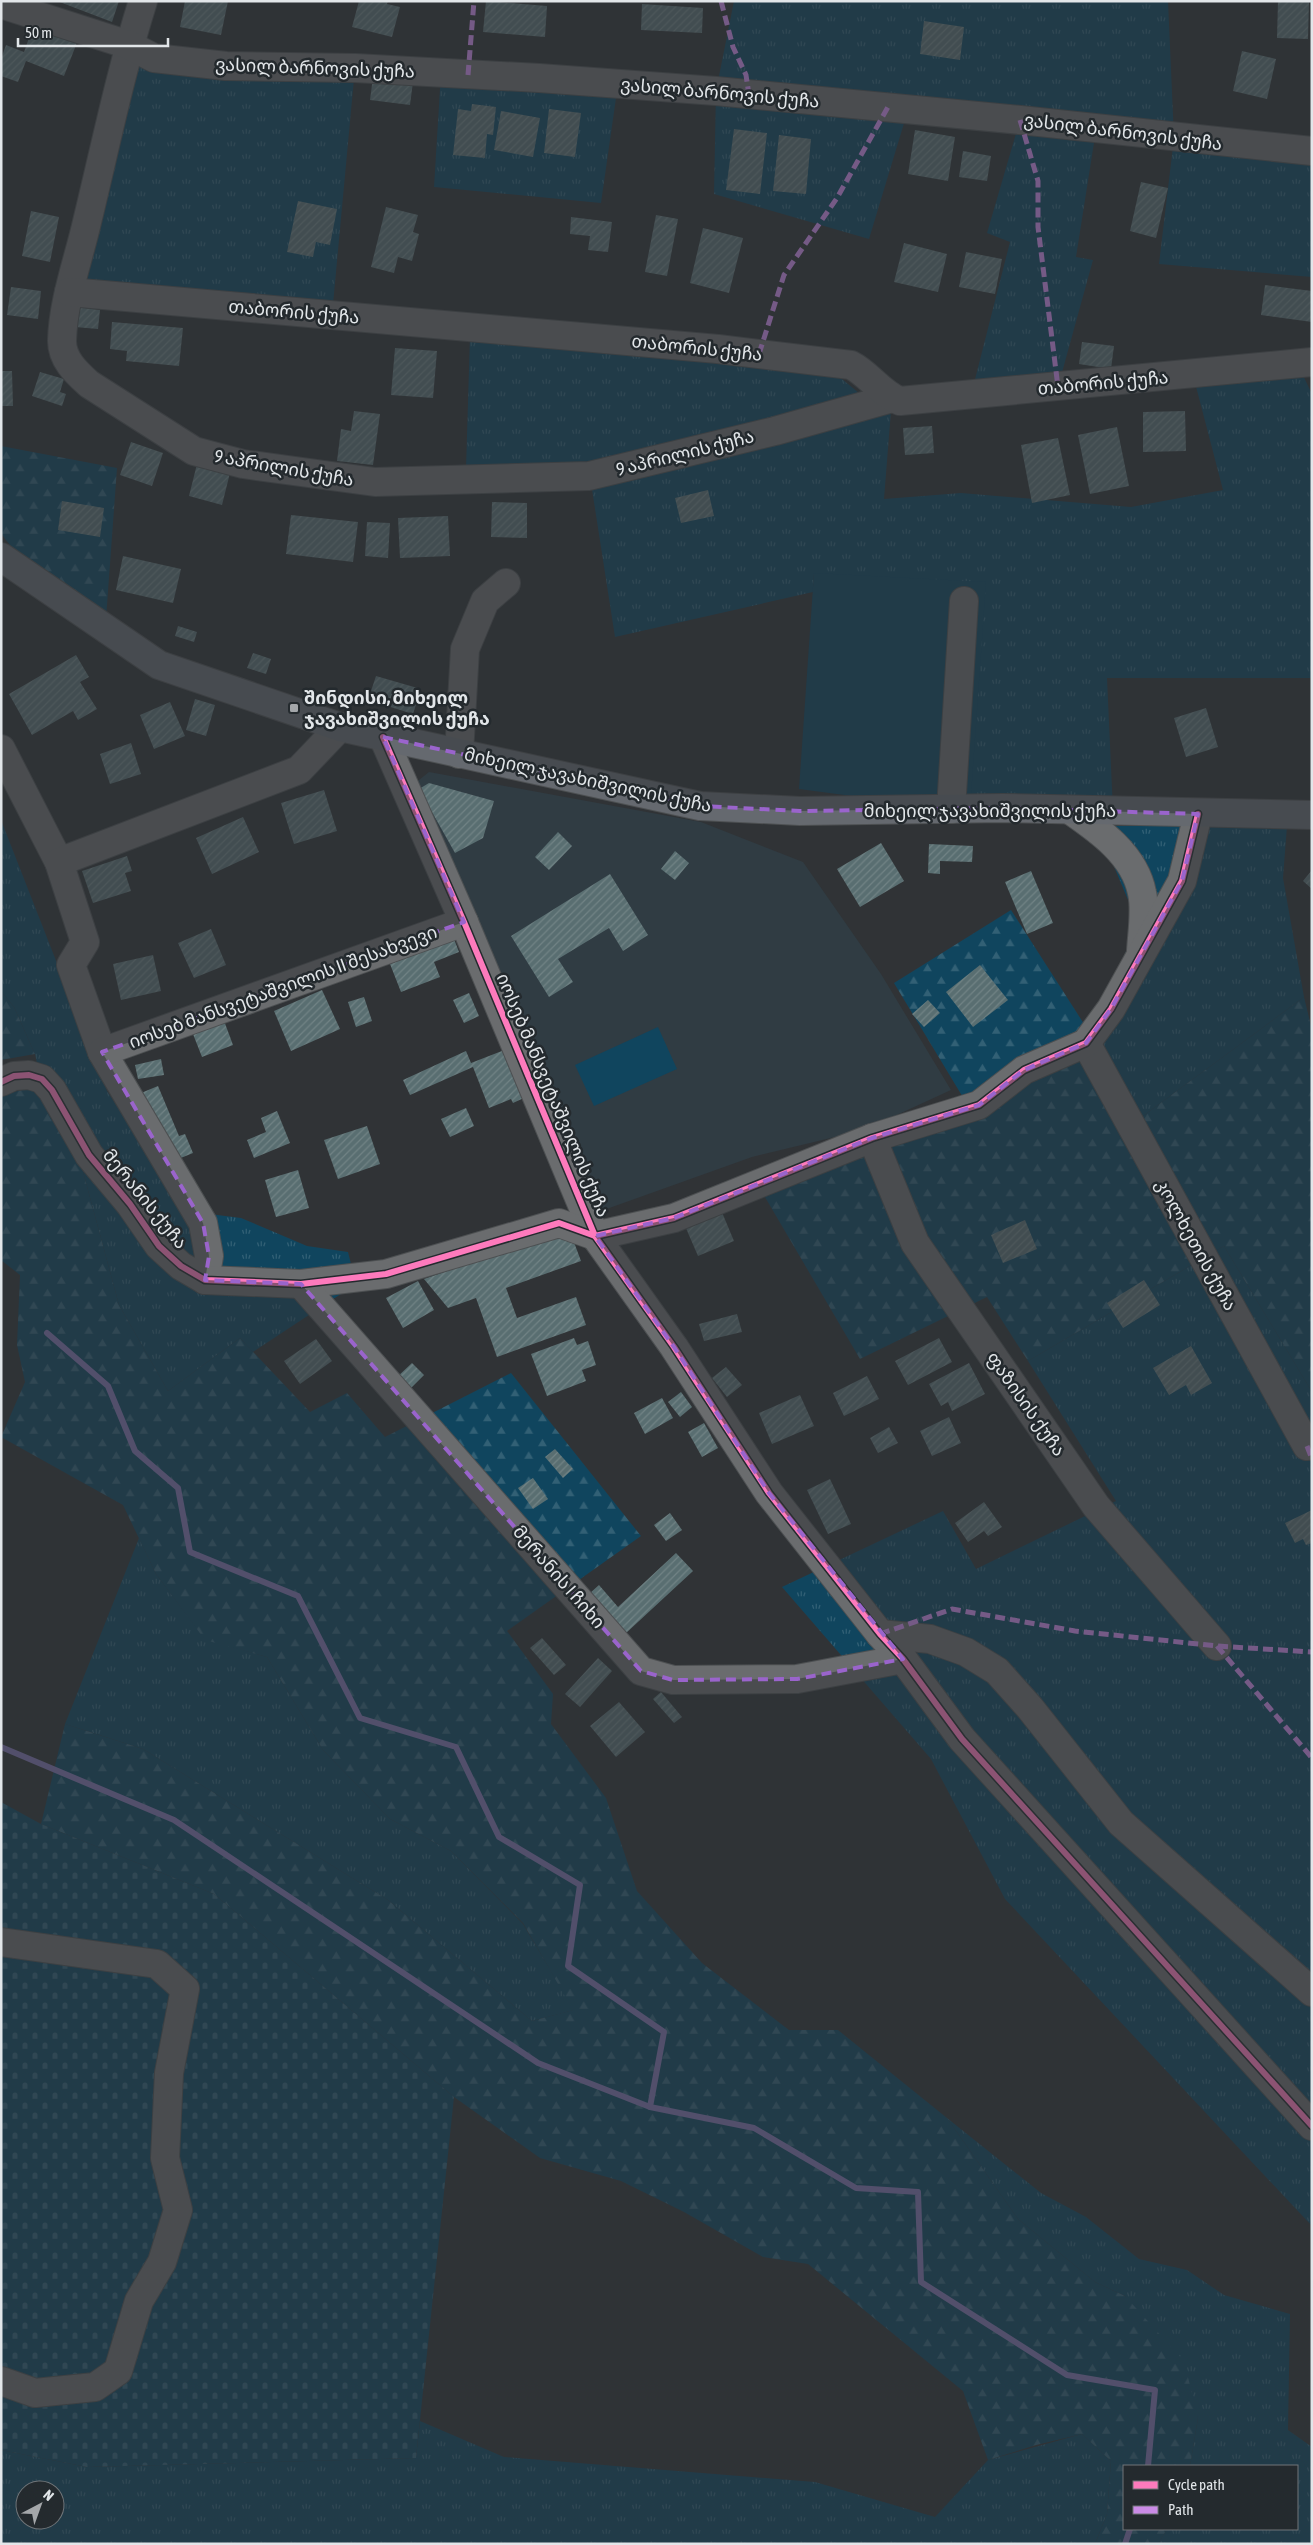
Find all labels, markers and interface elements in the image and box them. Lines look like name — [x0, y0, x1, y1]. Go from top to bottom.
scale bar — [18, 15, 168, 47]
text: 50 m — [25, 24, 52, 41]
street label: ვასილ ბარნოვის ქუჩა — [215, 54, 415, 82]
street label: ვასილ ბარნოვის ქუჩა — [620, 73, 820, 113]
street label: ვასილ ბარნოვის ქუჩა — [1023, 109, 1223, 155]
street label: თაბორის ქუჩა — [228, 295, 360, 329]
street label: თაბორის ქუჩა — [631, 330, 763, 366]
street label: თაბორის ქუჩა — [1037, 366, 1169, 400]
street label: 9 აპრილის ქუჩა — [614, 425, 756, 481]
street label: 9 აპრილის ქუჩა — [213, 445, 355, 491]
place label: შინდისი, მიხეილ ჯავახიშვილის ქუჩა — [304, 687, 490, 730]
marker: შინდისი, მიხეილ ჯავახიშვილის ქუჩა — [288, 702, 300, 714]
street label: მიხეილ ჯავახიშვილის ქუჩა — [462, 743, 714, 817]
street label: მიხეილ ჯავახიშვილის ქუჩა — [864, 800, 1116, 822]
street label: იოსებ მანსვეტაშვილის II შესახვევი — [126, 921, 440, 1053]
street label: იოსებ მანსვეტაშვილის ქუჩა — [492, 970, 614, 1220]
street label: მერანის ქუჩა — [98, 1145, 192, 1253]
street label: კოლხეთის ქუჩა — [1151, 1175, 1241, 1315]
street label: ფაზისის ქუჩა — [982, 1347, 1070, 1461]
street label: მერანის I ჩიხი — [508, 1521, 610, 1633]
legend — [1123, 2465, 1298, 2530]
text: Cycle path — [1168, 2476, 1225, 2493]
north arrow — [15, 2480, 65, 2530]
text: N — [40, 2486, 57, 2504]
text: Path — [1168, 2501, 1194, 2518]

